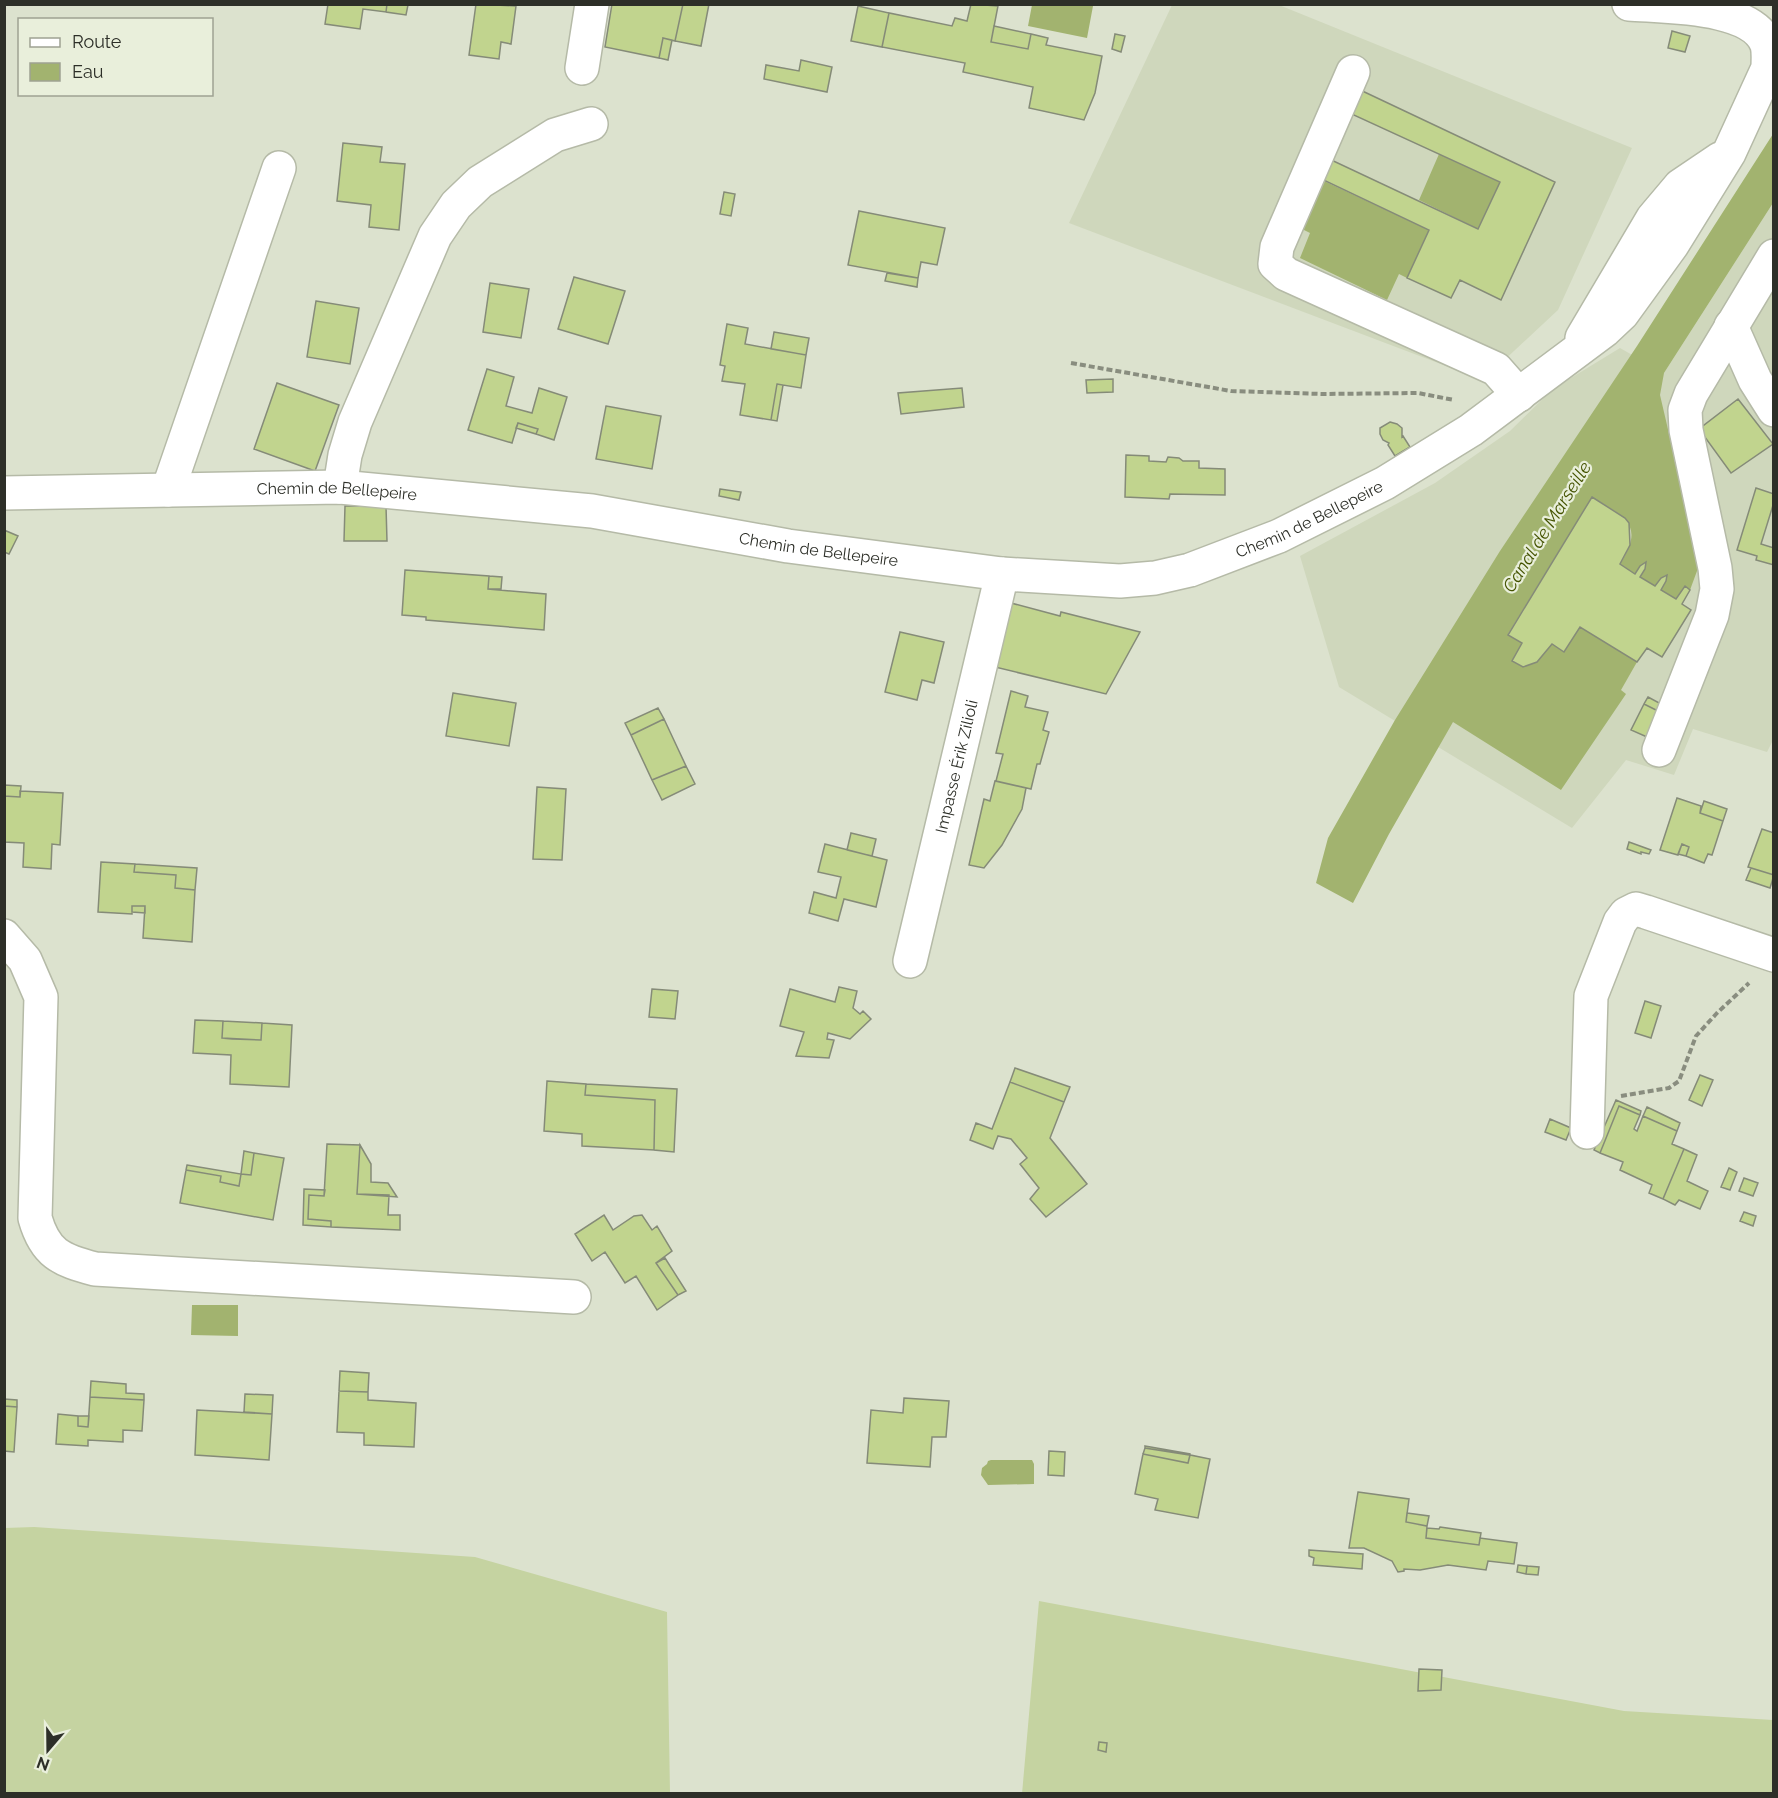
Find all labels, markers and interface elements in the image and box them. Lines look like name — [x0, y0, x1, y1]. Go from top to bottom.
legend — [18, 18, 213, 96]
text: Route — [72, 31, 122, 52]
text: Eau — [72, 61, 103, 82]
water label: Canal de Marseille — [1498, 457, 1595, 596]
street label: Chemin de Bellepeire — [1233, 477, 1386, 562]
street label: Chemin de Bellepeire — [257, 478, 418, 504]
street label: Chemin de Bellepeire — [737, 528, 899, 570]
street label: Impasse Érik Zilioli — [932, 698, 982, 835]
north arrow — [18, 1720, 78, 1780]
text: N — [34, 1753, 52, 1775]

